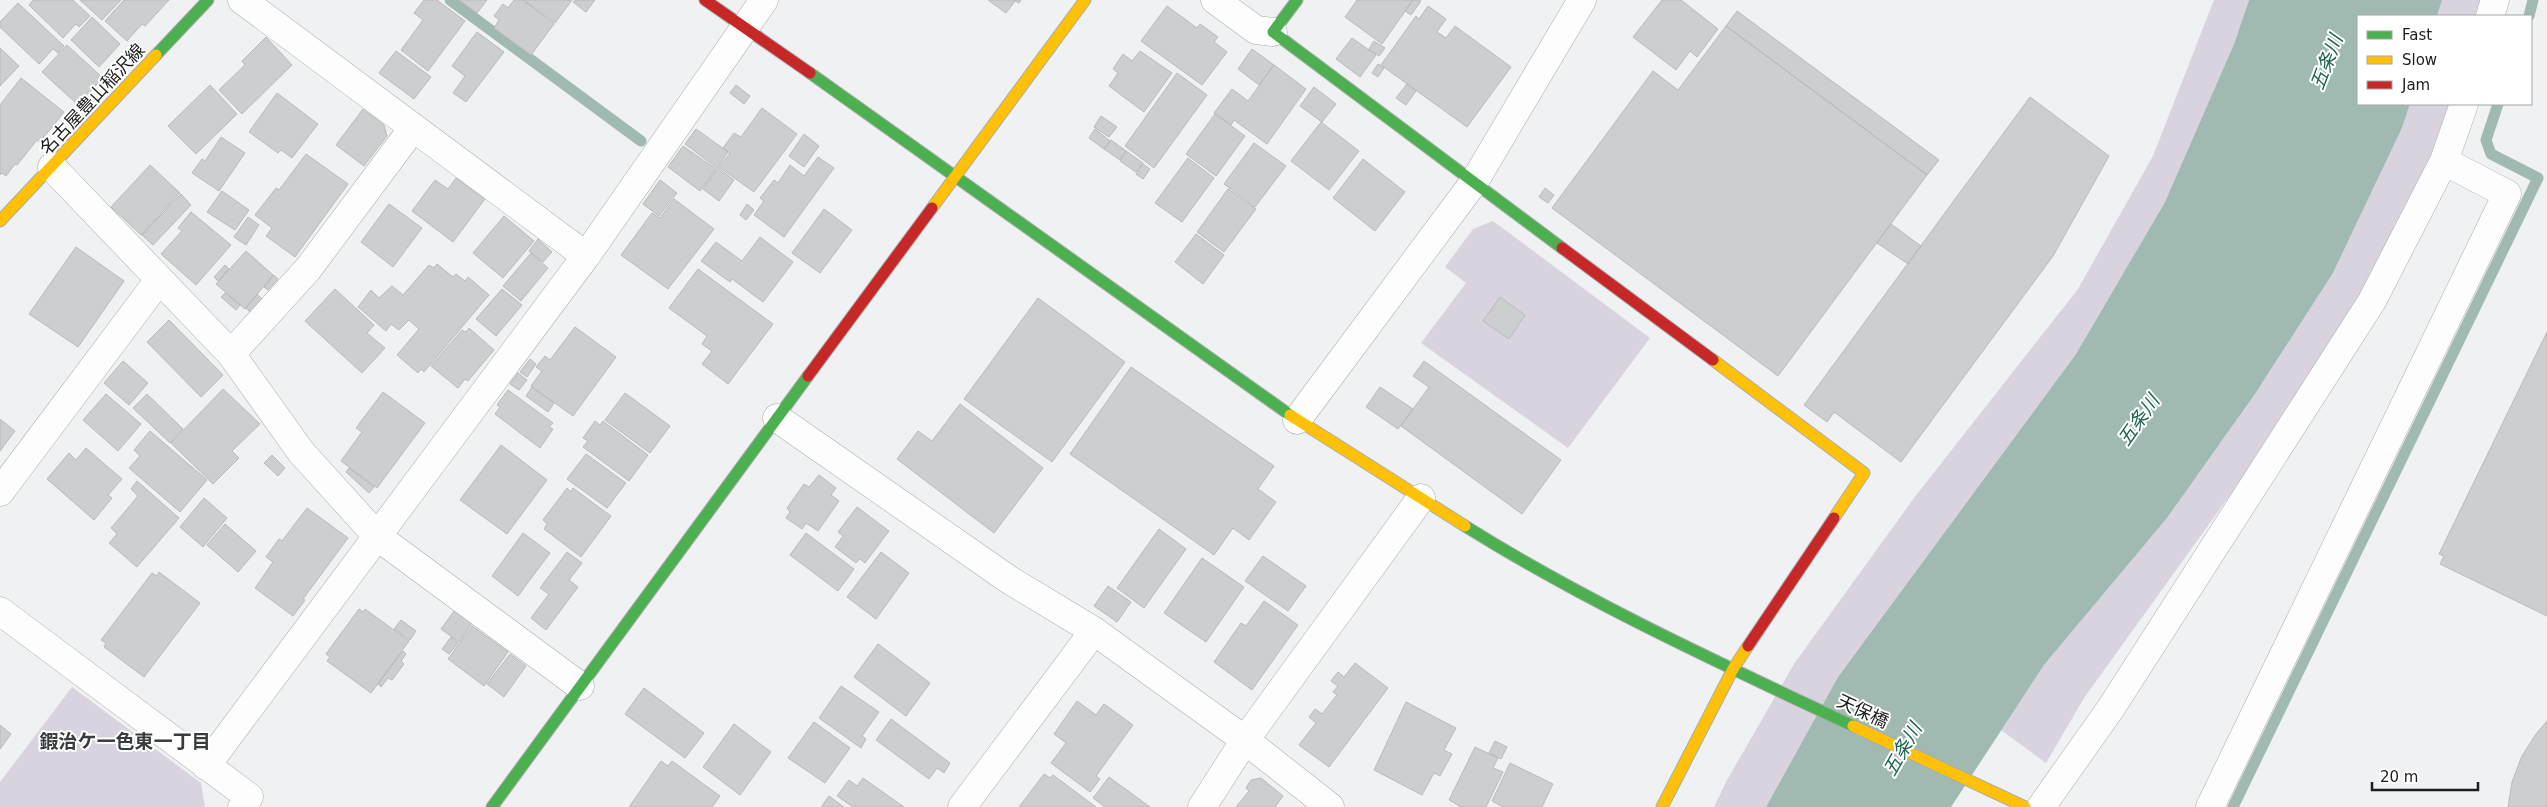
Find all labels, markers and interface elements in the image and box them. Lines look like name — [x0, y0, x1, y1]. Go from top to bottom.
legend — [2357, 15, 2532, 105]
text: Fast — [2402, 26, 2432, 44]
water label: 五条川 — [2306, 30, 2347, 93]
street label: 名古屋豊山稲沢線 — [35, 39, 149, 159]
text: Slow — [2402, 51, 2437, 69]
text: Jam — [2401, 76, 2430, 94]
water label: 五条川 — [2113, 389, 2165, 450]
street label: 天保橋 — [1834, 690, 1892, 732]
water label: 五条川 — [1878, 717, 1927, 779]
district label: 鍜治ケ一色東一丁目 — [39, 730, 211, 752]
scale bar — [2372, 760, 2478, 792]
text: 20 m — [2380, 768, 2418, 786]

